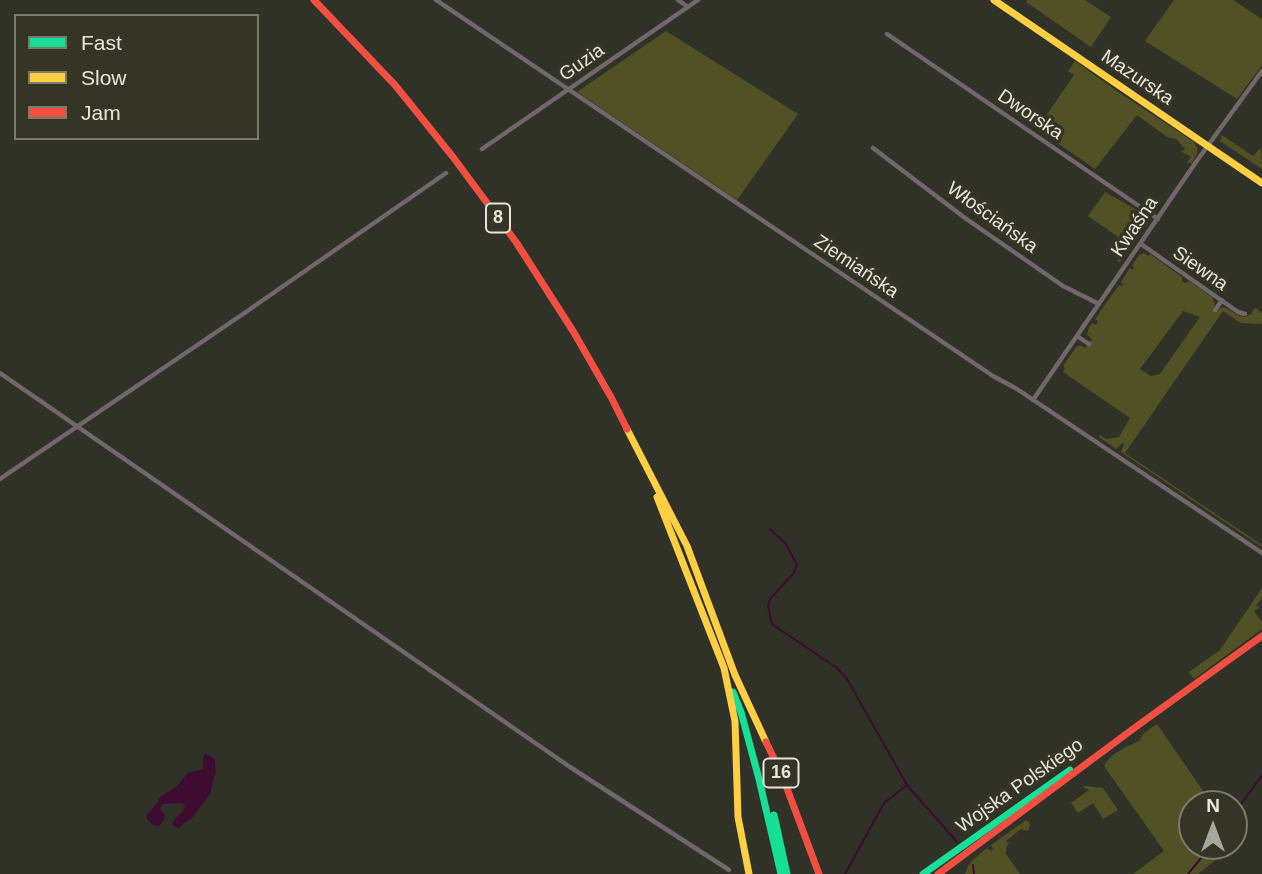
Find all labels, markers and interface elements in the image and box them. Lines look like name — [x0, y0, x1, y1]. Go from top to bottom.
legend — [14, 14, 259, 140]
text: Fast — [81, 31, 122, 54]
street label: Guzia — [555, 39, 609, 87]
street label: Mazurska — [1096, 46, 1178, 110]
text: Slow — [81, 66, 127, 89]
street label: Dworska — [993, 85, 1067, 145]
text: Jam — [81, 101, 121, 124]
street label: Włościańska — [942, 177, 1042, 259]
street label: Kwaśna — [1107, 193, 1163, 261]
road number: 8 — [486, 204, 510, 232]
street label: Ziemiańska — [809, 230, 903, 304]
street label: Siewna — [1168, 242, 1232, 296]
street label: Wojska Polskiego — [952, 734, 1088, 838]
road number: 16 — [764, 758, 798, 788]
north arrow — [1178, 790, 1248, 860]
text: N — [1206, 795, 1220, 816]

